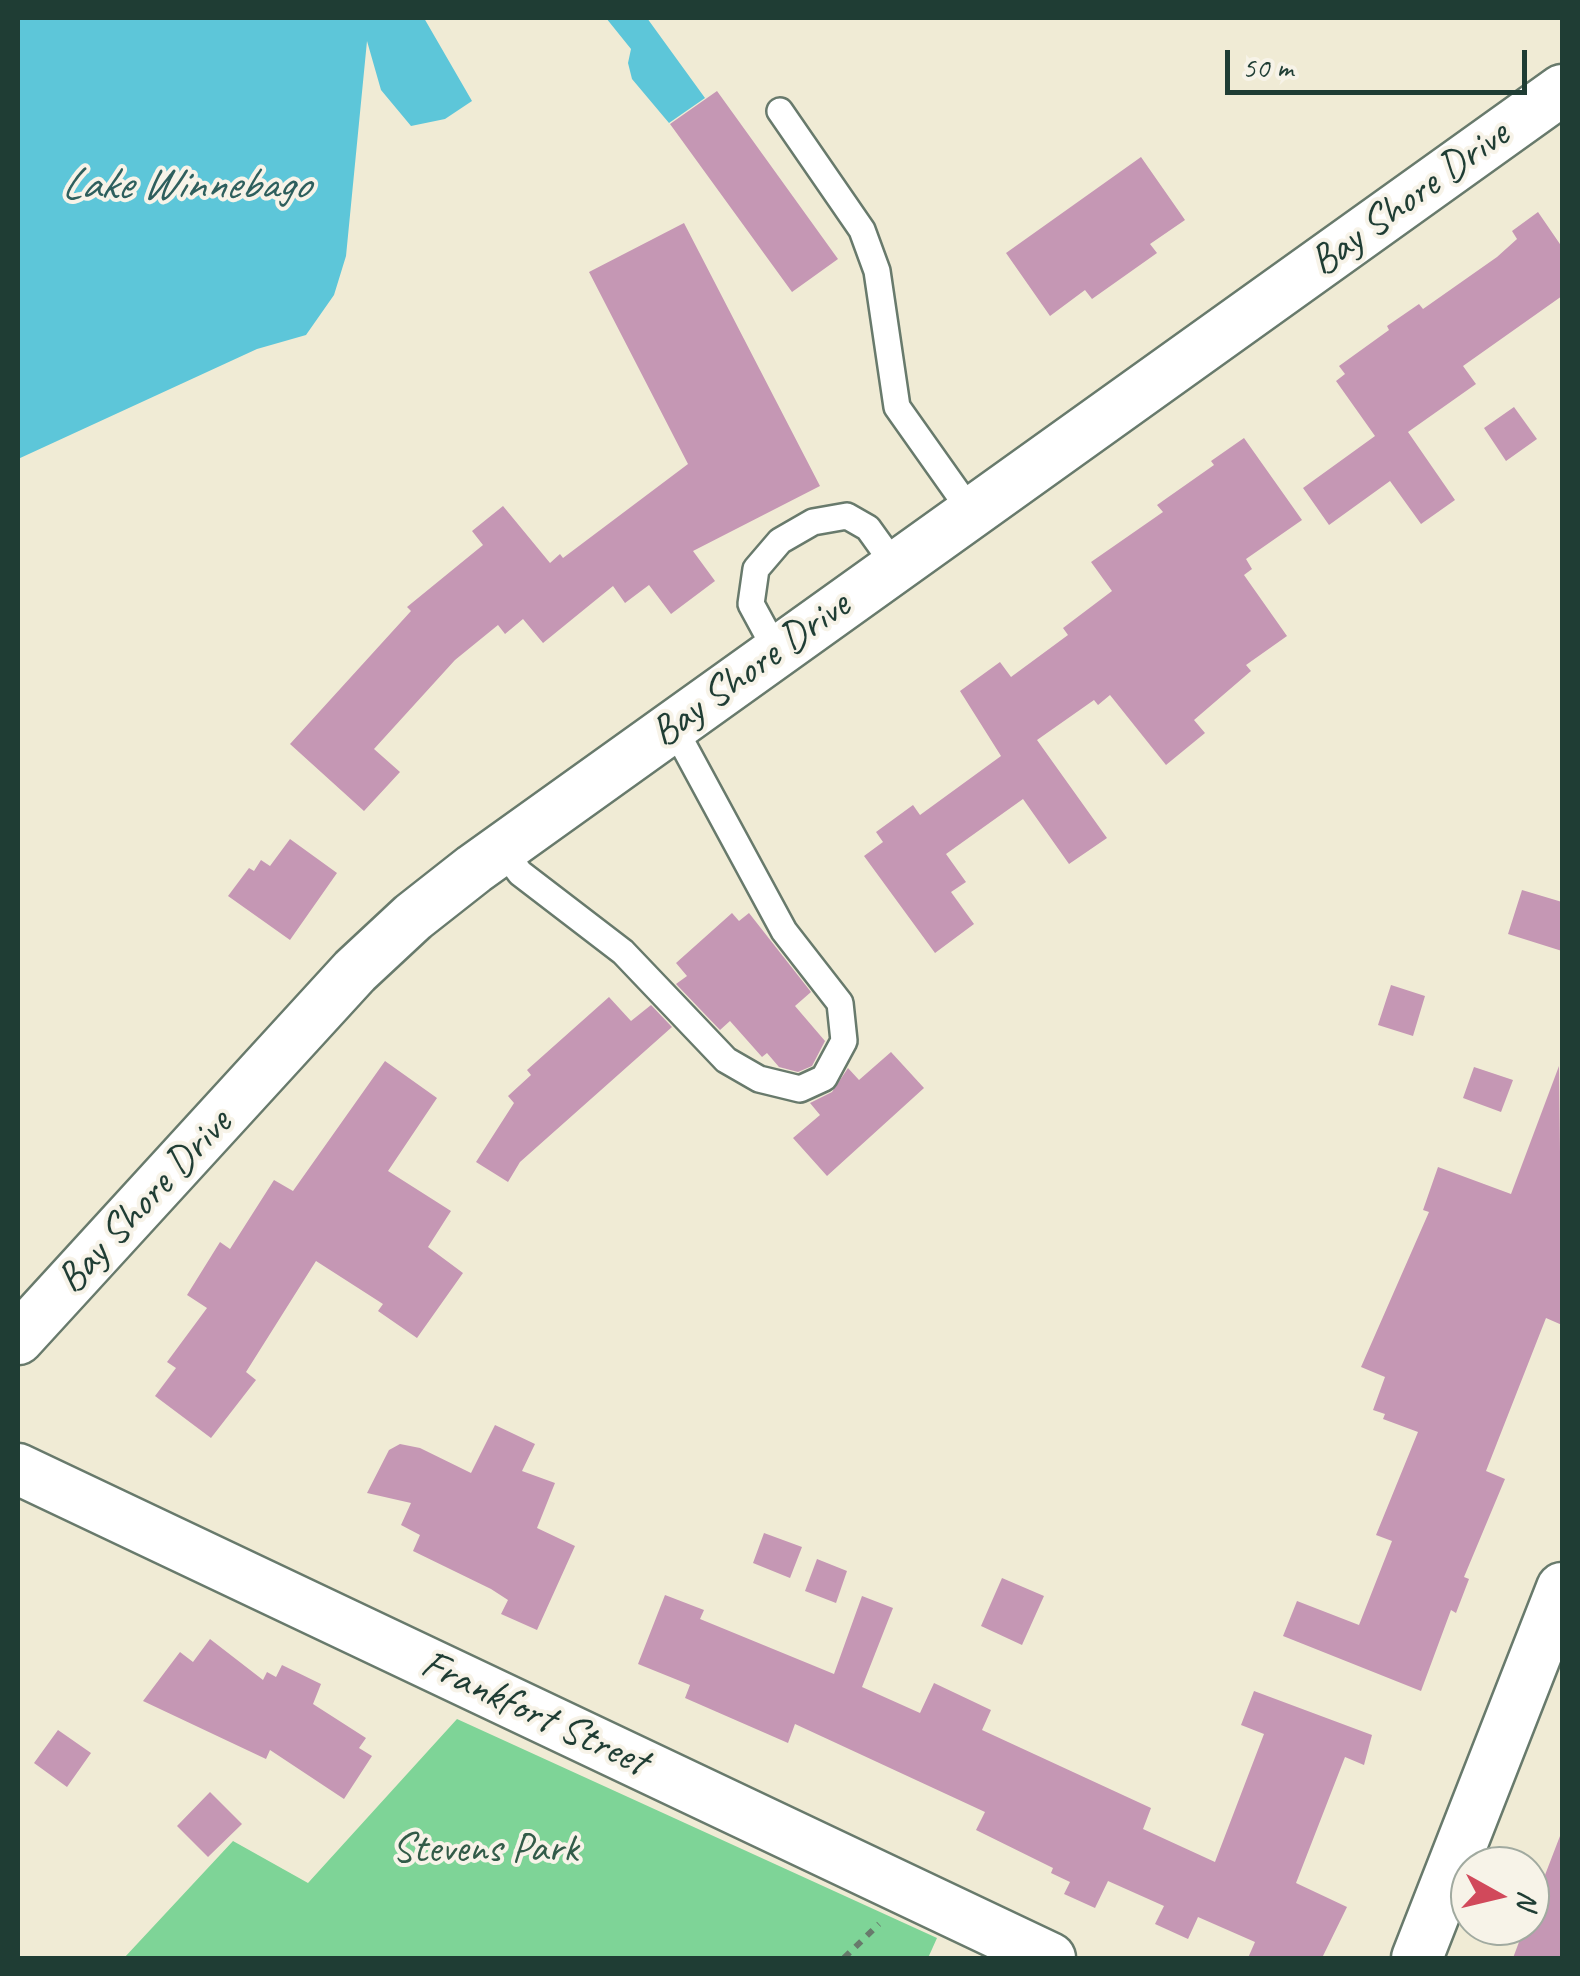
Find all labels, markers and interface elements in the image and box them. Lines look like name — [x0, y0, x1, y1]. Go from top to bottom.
scale bar — [1230, 30, 1532, 92]
text: 50 m — [1242, 48, 1293, 86]
street label: Bay Shore Drive — [1301, 110, 1519, 288]
water label: Lake Winnebago — [61, 159, 309, 213]
street label: Bay Shore Drive — [642, 581, 860, 759]
street label: Bay Shore Drive — [47, 1099, 243, 1305]
street label: Frankfort Street — [413, 1640, 655, 1788]
park label: Stevens Park — [392, 1825, 578, 1875]
north arrow — [1450, 1846, 1550, 1946]
text: N — [1510, 1889, 1547, 1911]

